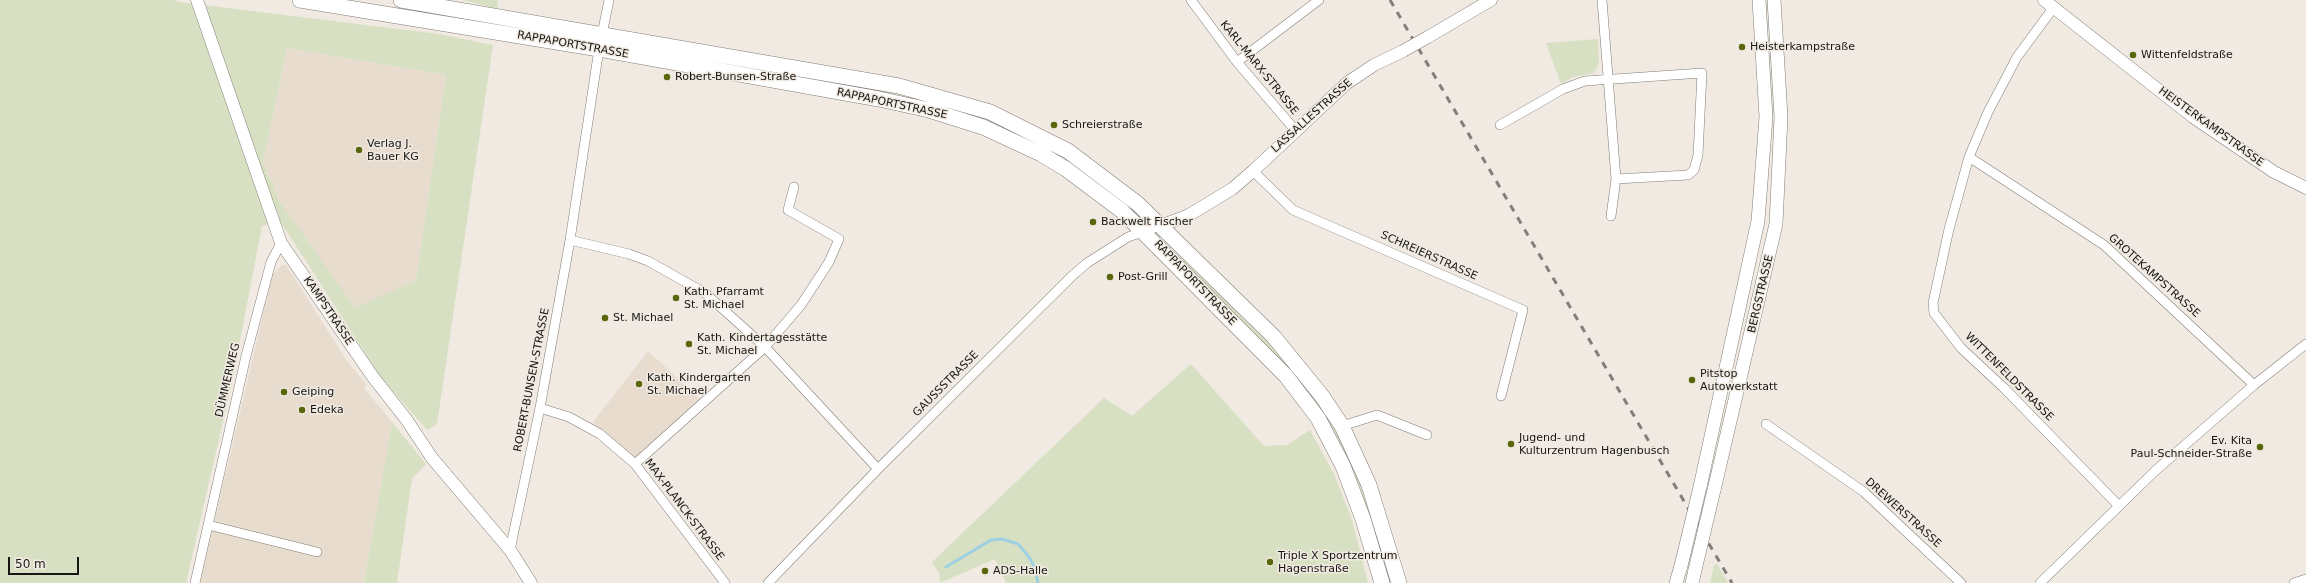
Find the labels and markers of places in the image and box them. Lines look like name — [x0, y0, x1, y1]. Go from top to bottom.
place label: Heisterkampstraße — [1750, 40, 1855, 54]
marker: Heisterkampstraße — [1737, 42, 1747, 52]
place label: Wittenfeldstraße — [2141, 48, 2233, 62]
marker: Wittenfeldstraße — [2128, 50, 2138, 60]
place label: Robert-Bunsen-Straße — [675, 70, 796, 84]
marker: Robert-Bunsen-Straße — [662, 72, 672, 82]
place label: Schreierstraße — [1062, 118, 1142, 132]
marker: Schreierstraße — [1049, 120, 1059, 130]
place label: Verlag J. Bauer KG — [367, 137, 419, 163]
marker: Verlag J. Bauer KG — [354, 145, 364, 155]
place label: Backwelt Fischer — [1101, 215, 1193, 229]
marker: Backwelt Fischer — [1088, 217, 1098, 227]
place label: Post-Grill — [1118, 270, 1168, 284]
marker: Post-Grill — [1105, 272, 1115, 282]
place label: Kath. Pfarramt St. Michael — [684, 285, 764, 311]
marker: Kath. Pfarramt St. Michael — [671, 293, 681, 303]
place label: St. Michael — [613, 311, 673, 325]
marker: St. Michael — [600, 313, 610, 323]
place label: Kath. Kindertagesstätte St. Michael — [697, 331, 827, 357]
marker: Kath. Kindertagesstätte St. Michael — [684, 339, 694, 349]
place label: Pitstop Autowerkstatt — [1700, 367, 1778, 393]
place label: Kath. Kindergarten St. Michael — [647, 371, 751, 397]
marker: Pitstop Autowerkstatt — [1687, 375, 1697, 385]
marker: Kath. Kindergarten St. Michael — [634, 379, 644, 389]
place label: Geiping — [292, 385, 334, 399]
marker: Geiping — [279, 387, 289, 397]
place label: Edeka — [310, 403, 344, 417]
marker: Edeka — [297, 405, 307, 415]
place label: Jugend- und Kulturzentrum Hagenbusch — [1519, 431, 1669, 457]
place label: Ev. Kita Paul-Schneider-Straße — [2131, 434, 2252, 460]
marker: Jugend- und Kulturzentrum Hagenbusch — [1506, 439, 1516, 449]
marker: Ev. Kita Paul-Schneider-Straße — [2255, 442, 2265, 452]
place label: Triple X Sportzentrum Hagenstraße — [1278, 549, 1398, 575]
marker: Triple X Sportzentrum Hagenstraße — [1265, 557, 1275, 567]
place label: ADS-Halle — [993, 564, 1048, 578]
marker: ADS-Halle — [980, 566, 990, 576]

